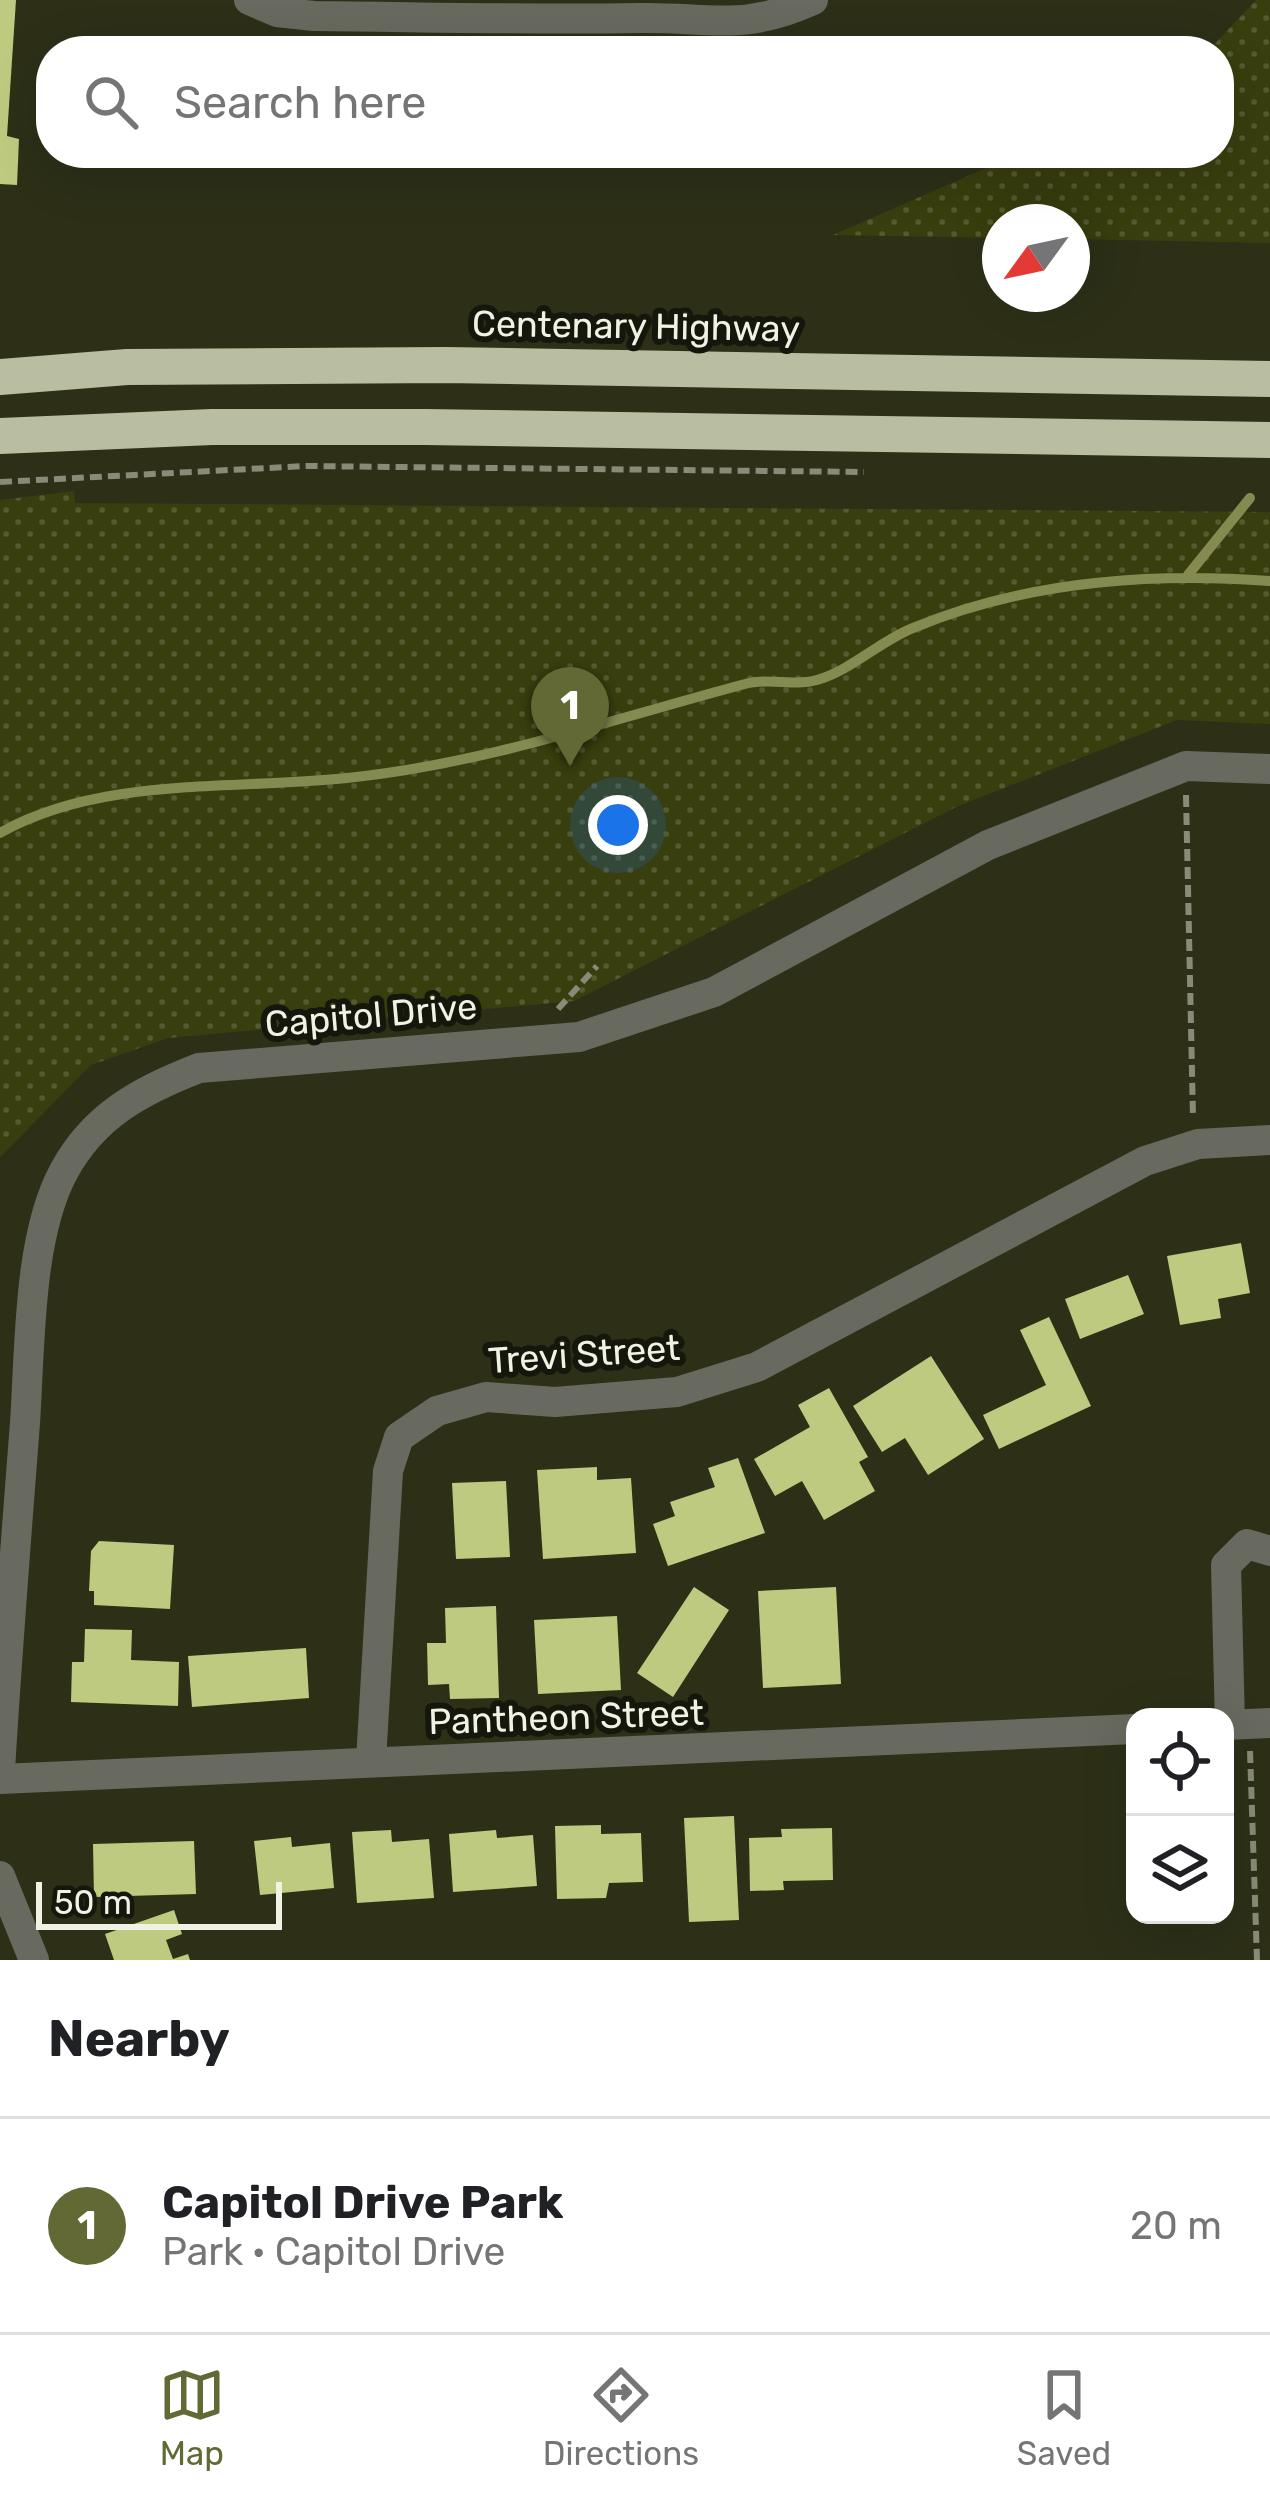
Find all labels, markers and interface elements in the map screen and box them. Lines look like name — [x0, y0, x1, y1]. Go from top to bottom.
search box — [36, 36, 1234, 168]
icon: search — [78, 69, 144, 135]
text: Search here — [174, 76, 426, 129]
north arrow — [982, 204, 1090, 312]
street label: Centenary Highway — [472, 302, 800, 350]
pin: 1 — [531, 667, 609, 766]
your location — [588, 795, 648, 855]
street label: Capitol Drive — [263, 984, 479, 1046]
street label: Trevi Street — [487, 1326, 681, 1382]
street label: Pantheon Street — [427, 1691, 705, 1743]
map controls — [1126, 1708, 1234, 1924]
button: locate — [1126, 1708, 1234, 1816]
button: layers — [1126, 1816, 1234, 1924]
scale bar — [36, 1876, 282, 1929]
text: 50 m — [54, 1883, 132, 1922]
text: Nearby — [48, 2008, 230, 2069]
text: Capitol Drive Park — [162, 2176, 563, 2229]
text: 1 — [77, 2203, 97, 2249]
text: 20 m — [1130, 2203, 1222, 2249]
text: Park · Capitol Drive — [162, 2229, 505, 2275]
tab: Map — [159, 2362, 225, 2473]
tab: Directions — [543, 2362, 699, 2473]
tab: Saved — [1017, 2362, 1111, 2473]

